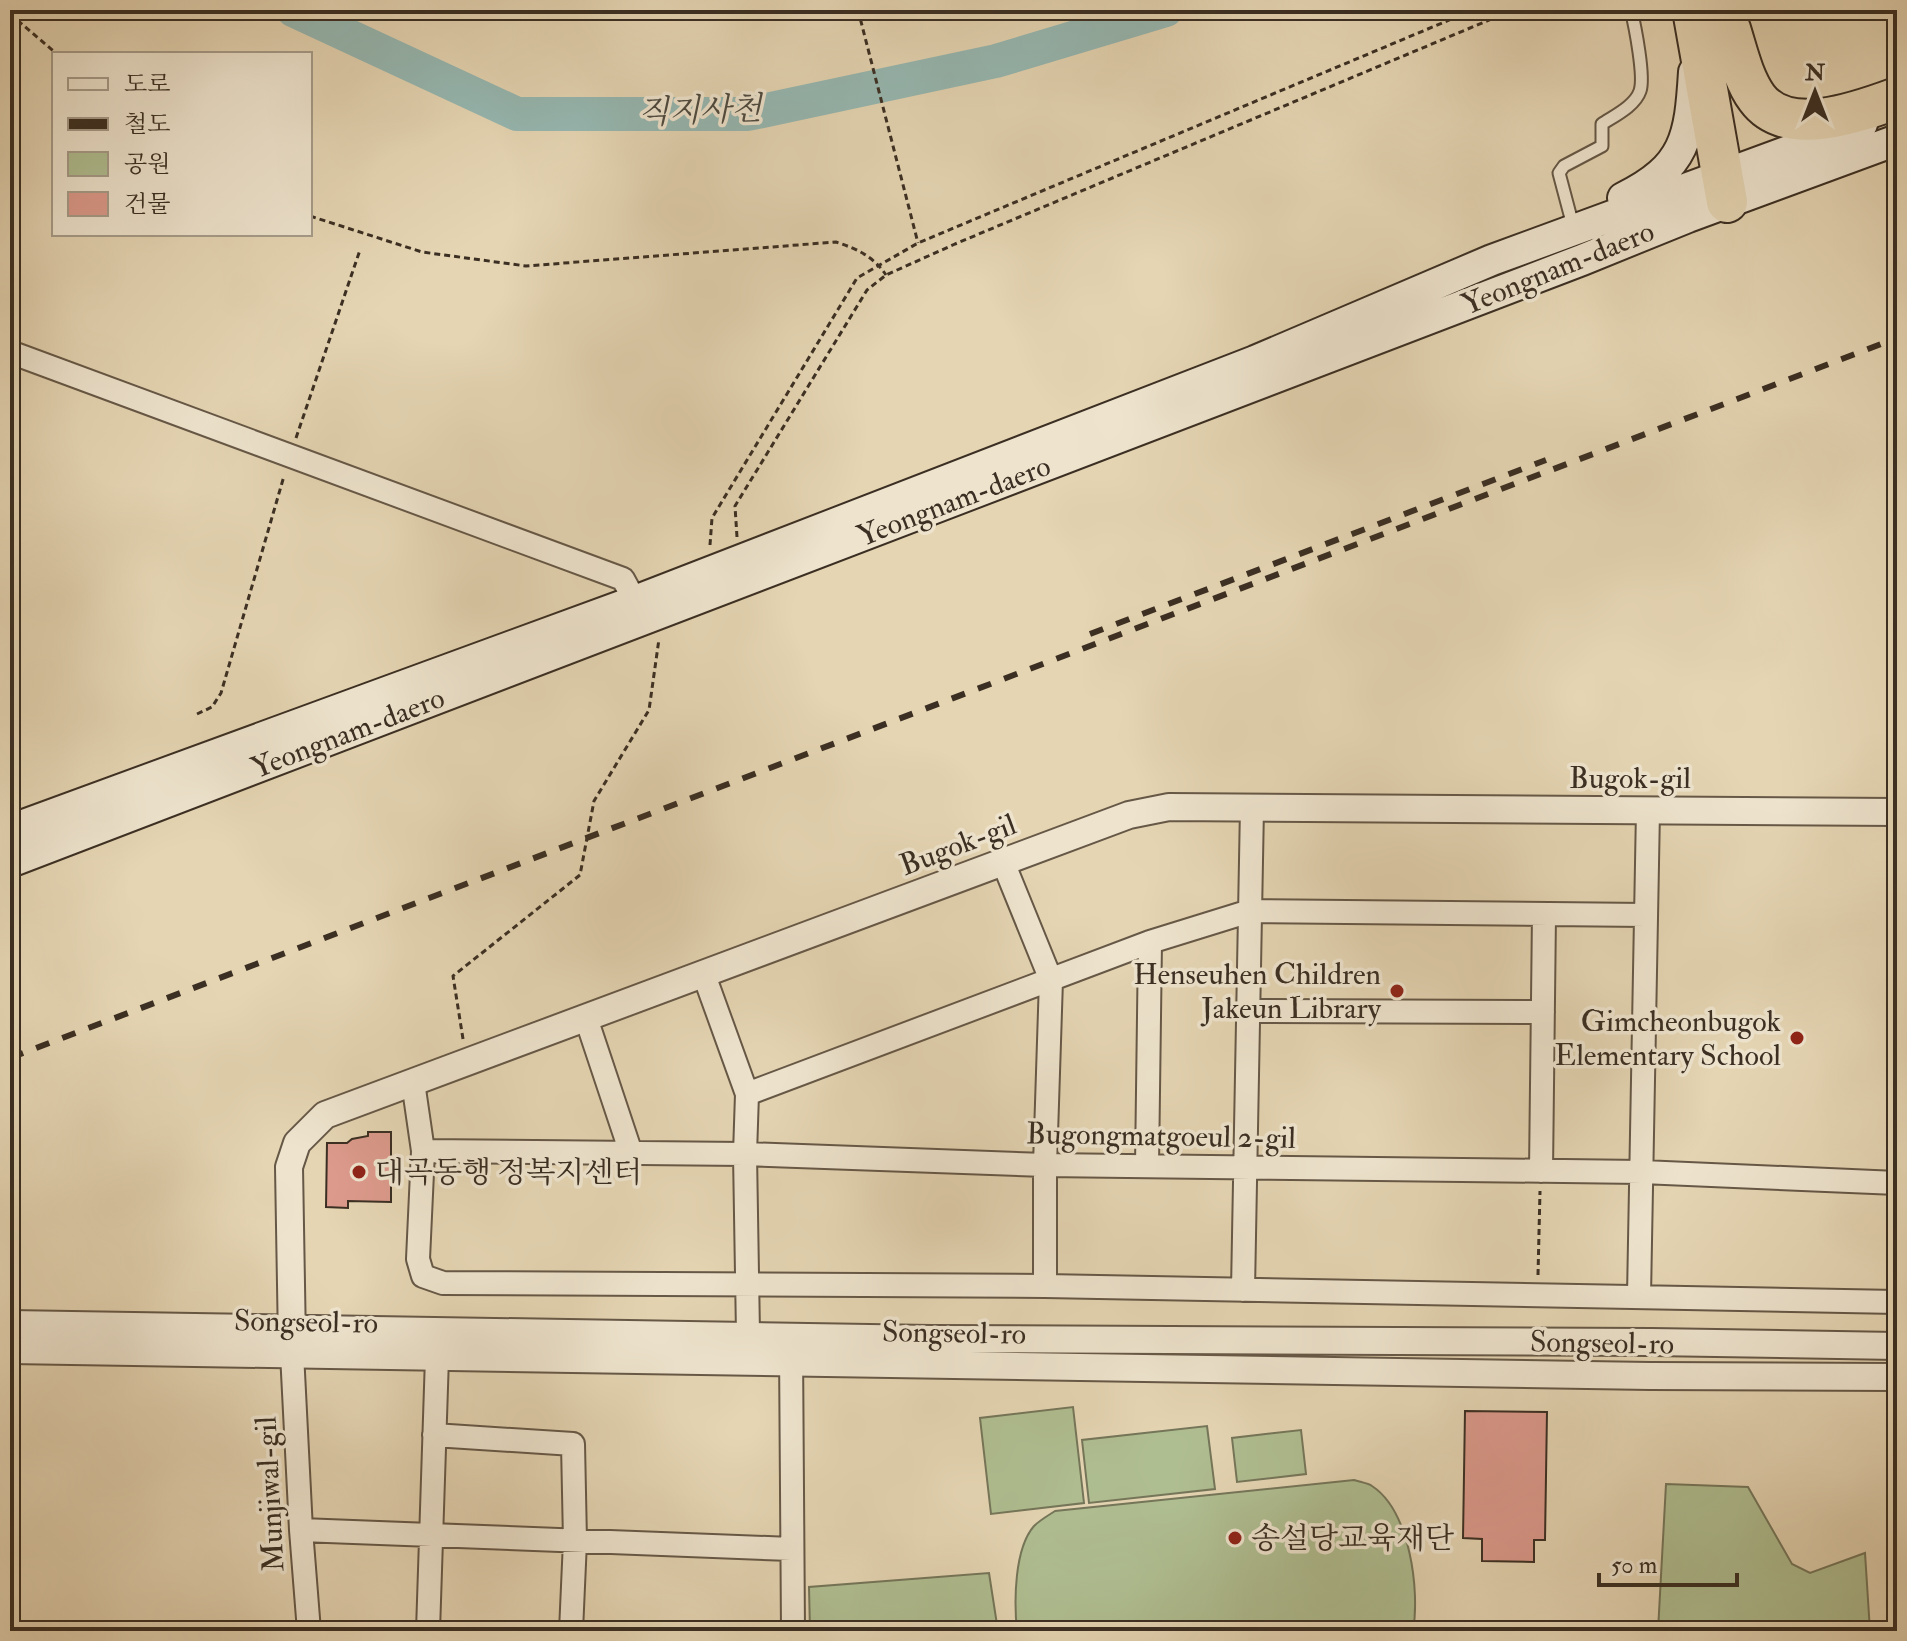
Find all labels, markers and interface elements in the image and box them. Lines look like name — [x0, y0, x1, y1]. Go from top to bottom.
legend — [52, 52, 312, 236]
north arrow — [1775, 52, 1855, 132]
text: N — [1804, 59, 1825, 87]
text: 도로 — [124, 69, 170, 100]
water label: 직지사천 — [638, 89, 765, 133]
text: 철도 — [124, 109, 170, 140]
text: 공원 — [124, 149, 170, 180]
text: 건물 — [124, 189, 170, 220]
street label: Yeongnam-daero — [1457, 213, 1659, 323]
street label: Yeongnam-daero — [852, 447, 1056, 555]
street label: Yeongnam-daero — [246, 679, 450, 787]
street label: Bugok-gil — [1569, 760, 1691, 797]
street label: Bugok-gil — [895, 806, 1022, 884]
place label: Henseuhen Children Jakeun Library — [1133, 956, 1382, 1027]
marker: Henseuhen Children Jakeun Library — [1388, 982, 1406, 1000]
place label: Gimcheonbugok Elementary School — [1555, 1003, 1781, 1074]
marker: Gimcheonbugok Elementary School — [1788, 1029, 1806, 1047]
street label: Bugongmatgoeul 2-gil — [1026, 1115, 1296, 1157]
place label: 대곡동행 정복지센터 — [375, 1154, 642, 1191]
marker: 대곡동행 정복지센터 — [350, 1163, 368, 1181]
street label: Songseol-ro — [234, 1302, 378, 1342]
street label: Songseol-ro — [882, 1313, 1026, 1353]
street label: Songseol-ro — [1530, 1323, 1674, 1363]
street label: Munjiwal-gil — [247, 1415, 293, 1573]
place label: 송설당교육재단 — [1251, 1520, 1454, 1557]
marker: 송설당교육재단 — [1226, 1529, 1244, 1547]
scale bar — [1599, 1537, 1737, 1587]
text: 50 m — [1611, 1550, 1658, 1581]

